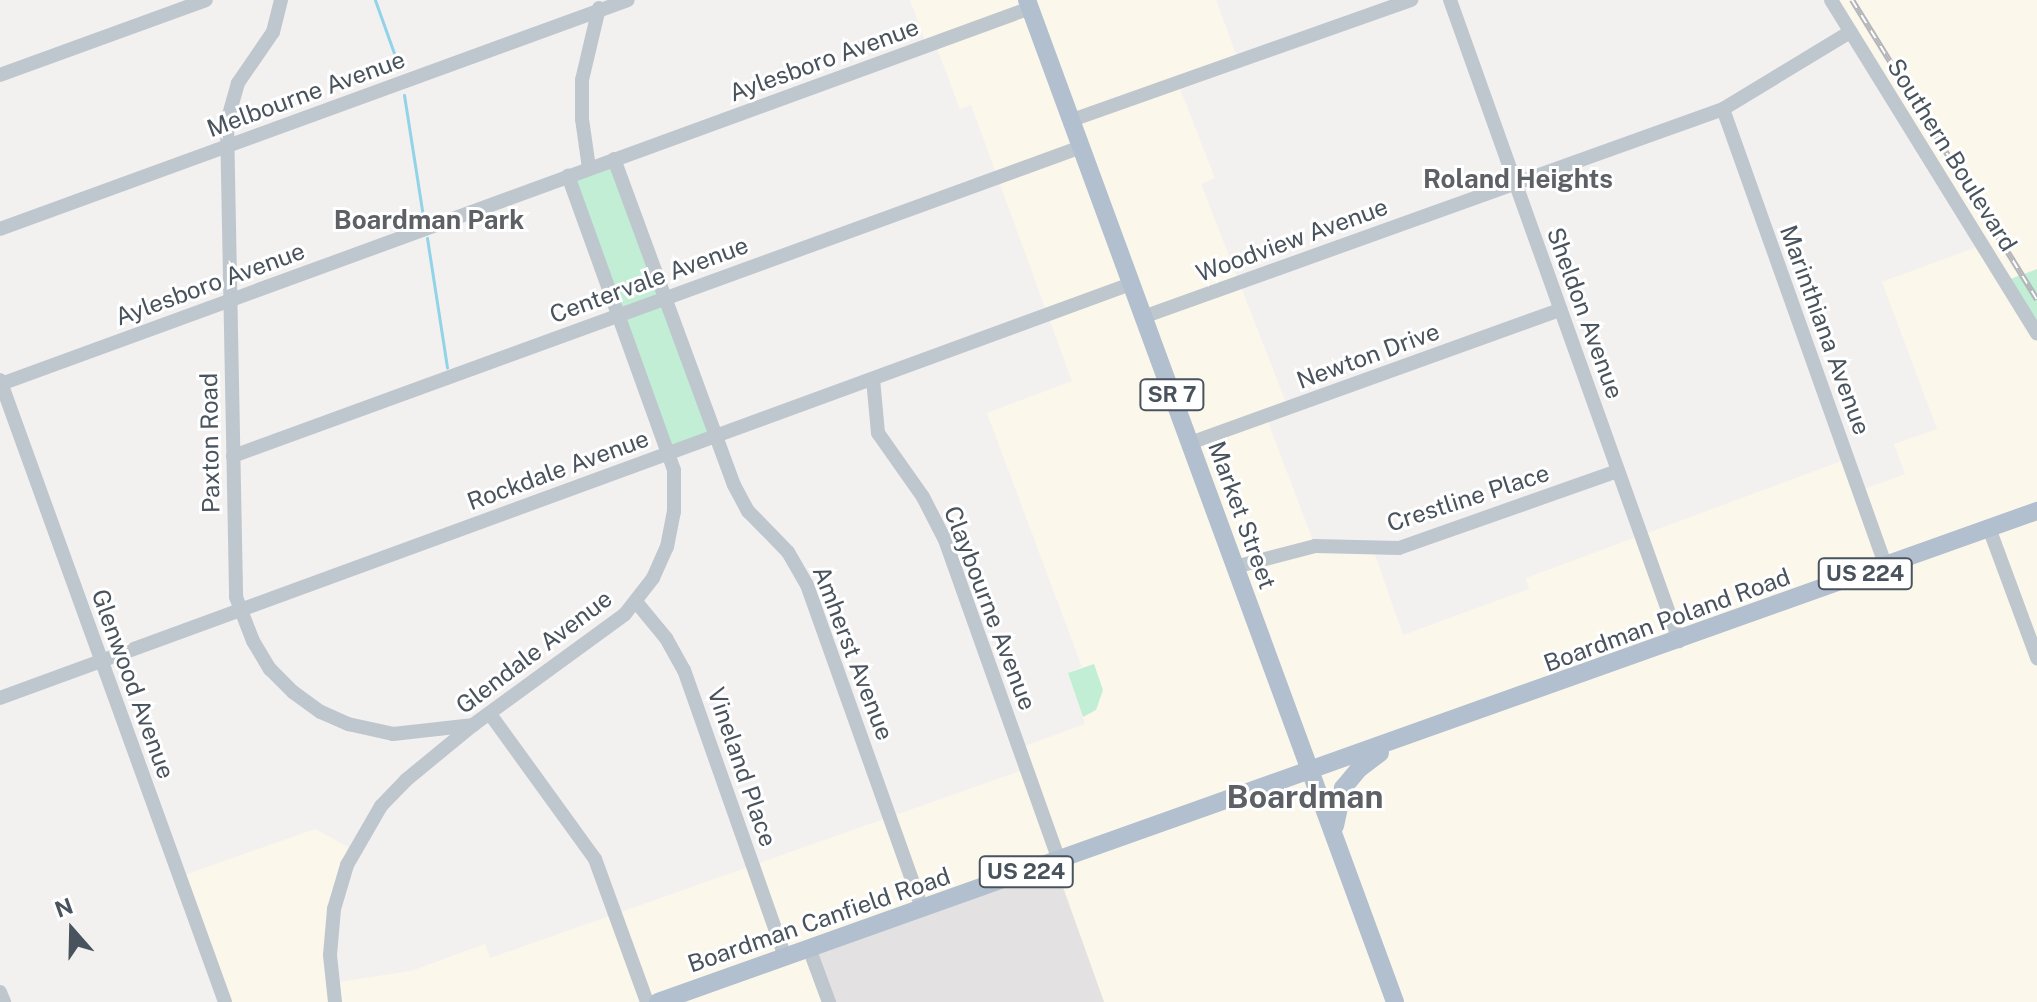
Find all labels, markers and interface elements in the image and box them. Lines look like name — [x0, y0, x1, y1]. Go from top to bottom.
street label: Aylesboro Avenue — [725, 12, 923, 108]
street label: Melbourne Avenue — [203, 45, 409, 143]
street label: Southern Boulevard — [1881, 53, 2023, 257]
district label: Roland Heights — [1423, 163, 1613, 195]
street label: Woodview Avenue — [1192, 192, 1392, 288]
district label: Boardman Park — [334, 204, 524, 236]
street label: Marinthiana Avenue — [1774, 221, 1876, 439]
street label: Sheldon Avenue — [1541, 223, 1629, 403]
street label: Centervale Avenue — [546, 231, 752, 329]
street label: Aylesboro Avenue — [111, 236, 309, 332]
street label: Newton Drive — [1293, 317, 1443, 395]
street label: Paxton Road — [194, 373, 226, 513]
road number: SR 7 — [1138, 377, 1206, 413]
street label: Rockdale Avenue — [463, 424, 653, 516]
street label: Market Street — [1202, 437, 1282, 593]
street label: Crestline Place — [1383, 458, 1553, 538]
street label: Claybourne Avenue — [938, 502, 1042, 714]
road number: US 224 — [1817, 556, 1913, 592]
street label: Amherst Avenue — [807, 562, 899, 744]
street label: Boardman Poland Road — [1540, 562, 1794, 678]
street label: Glendale Avenue — [450, 584, 618, 720]
street label: Glenwood Avenue — [85, 585, 181, 783]
street label: Vineland Place — [701, 684, 783, 850]
district label: Boardman — [1227, 778, 1383, 816]
road number: US 224 — [978, 854, 1074, 890]
street label: Boardman Canfield Road — [684, 861, 954, 979]
north arrow — [32, 890, 112, 970]
text: N — [51, 892, 76, 923]

